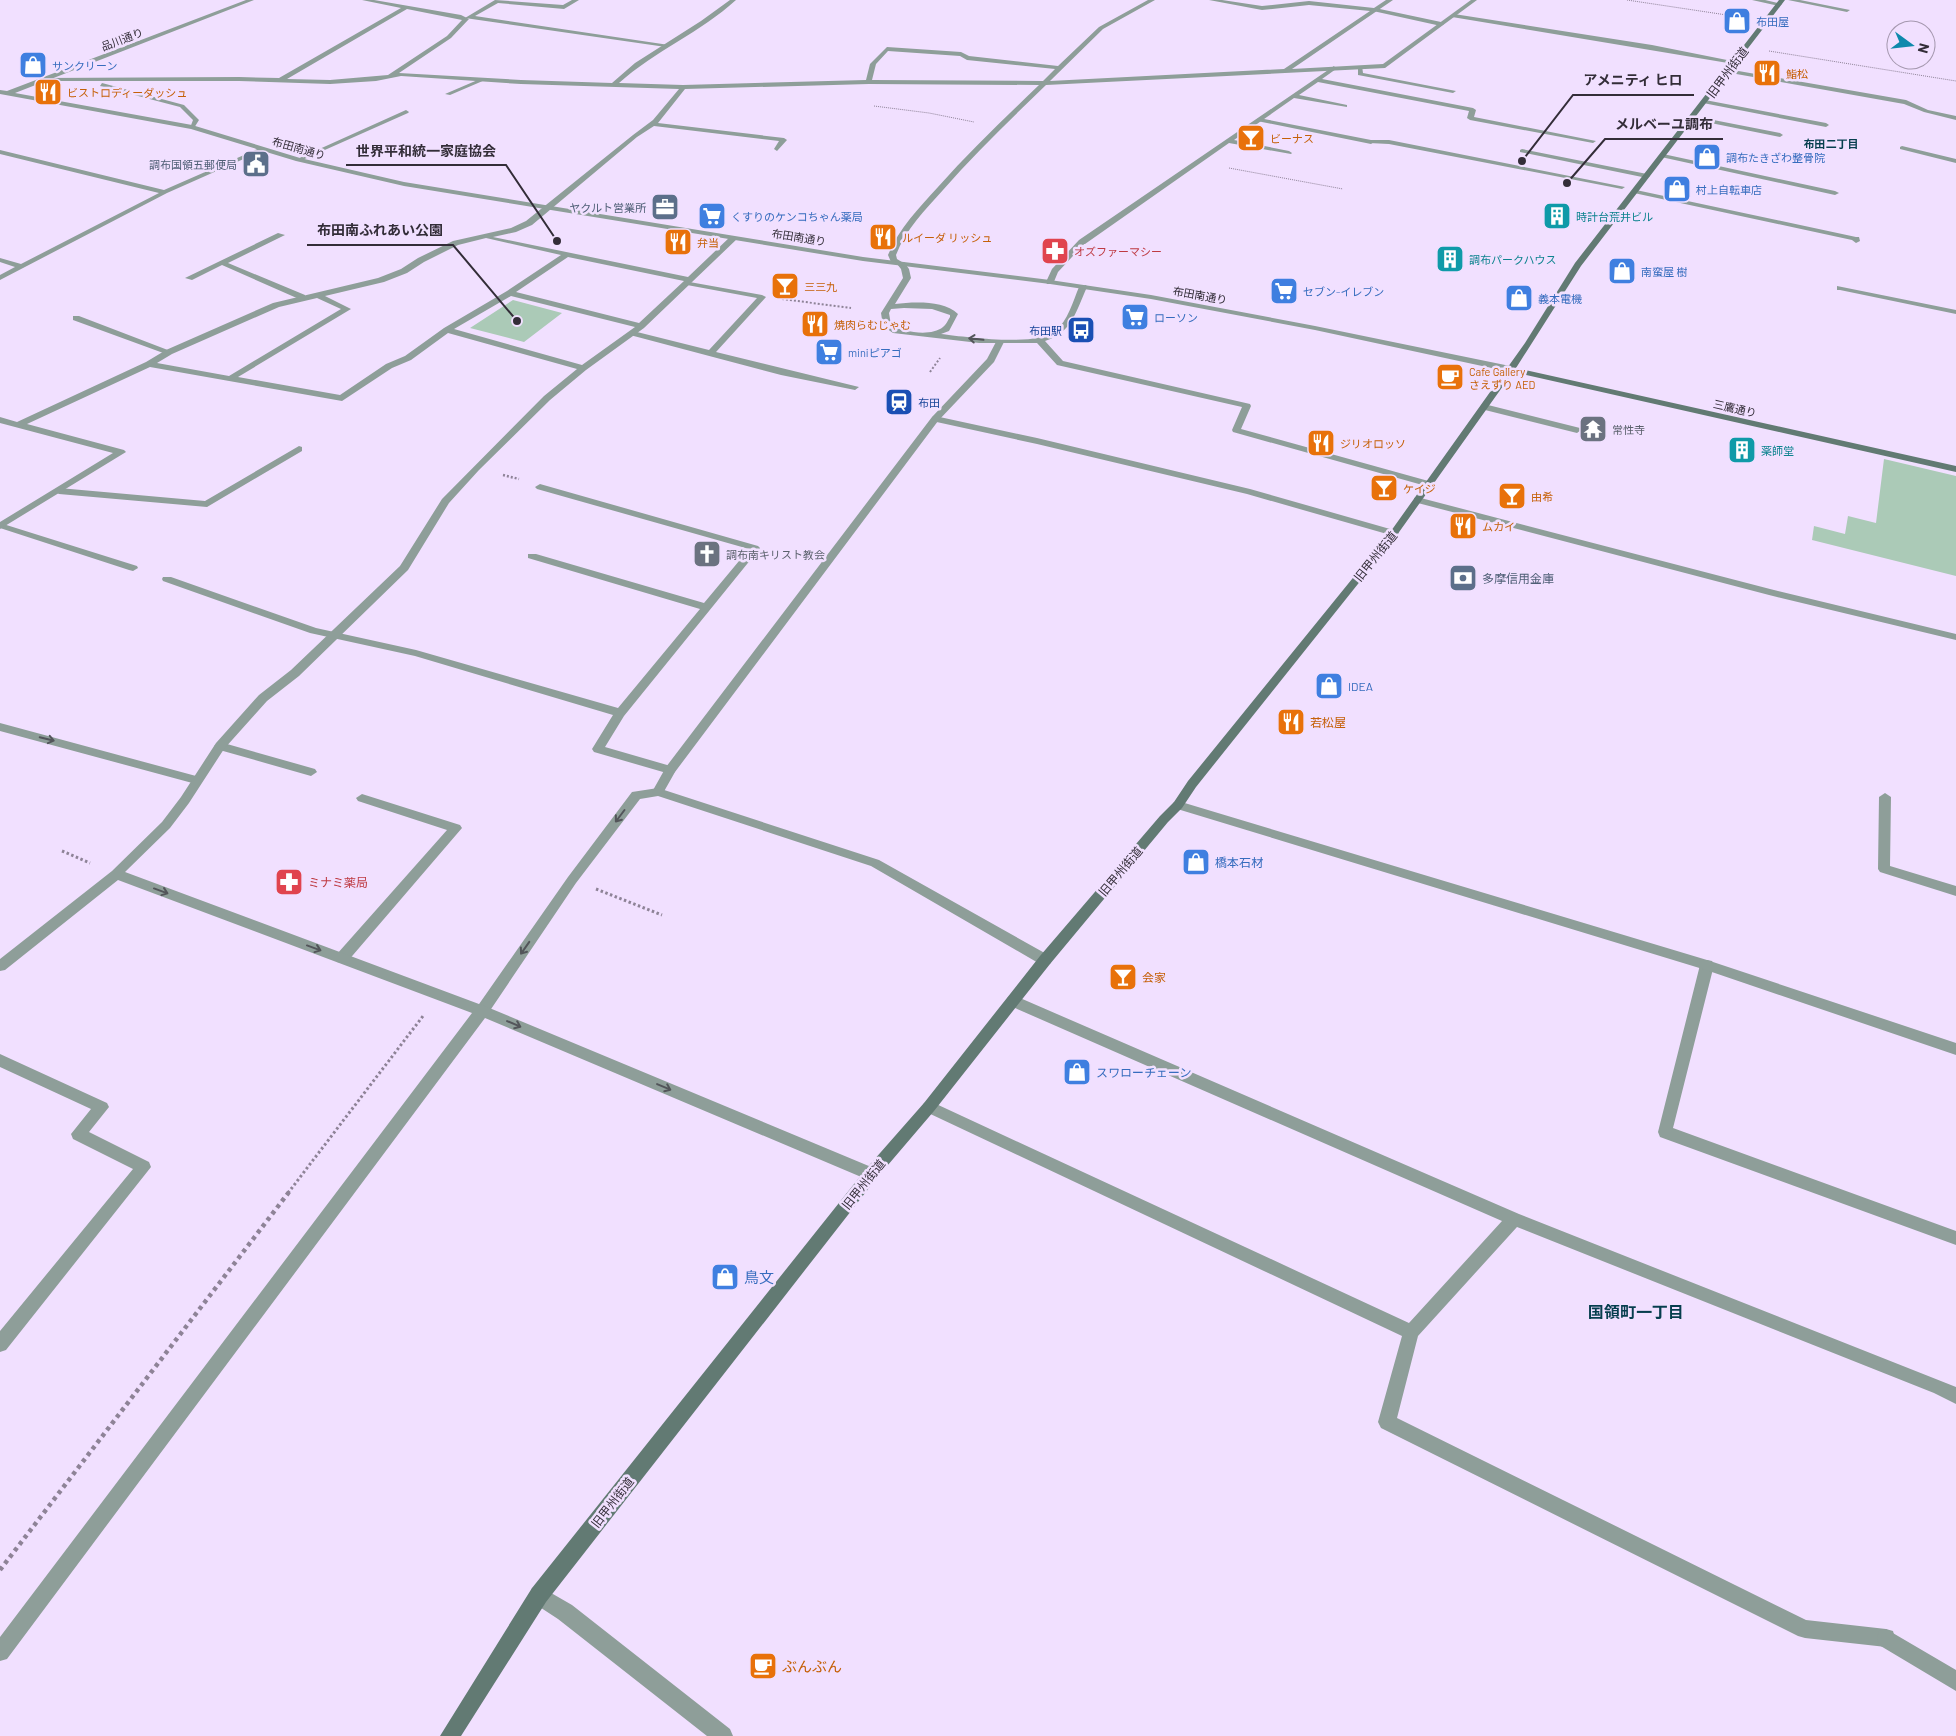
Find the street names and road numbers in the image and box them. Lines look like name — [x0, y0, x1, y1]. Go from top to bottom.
street label: 品川通り — [99, 25, 145, 53]
street label: 旧甲州街道 — [1703, 44, 1751, 100]
street label: 布田南通り — [271, 134, 327, 162]
street label: 布田南通り — [771, 226, 827, 248]
street label: 布田南通り — [1172, 284, 1228, 306]
street label: 三鷹通り — [1712, 397, 1758, 419]
street label: 旧甲州街道 — [1351, 528, 1399, 584]
street label: 旧甲州街道 — [1095, 844, 1145, 898]
street label: 旧甲州街道 — [839, 1156, 887, 1212]
street label: 旧甲州街道 — [588, 1474, 636, 1530]

